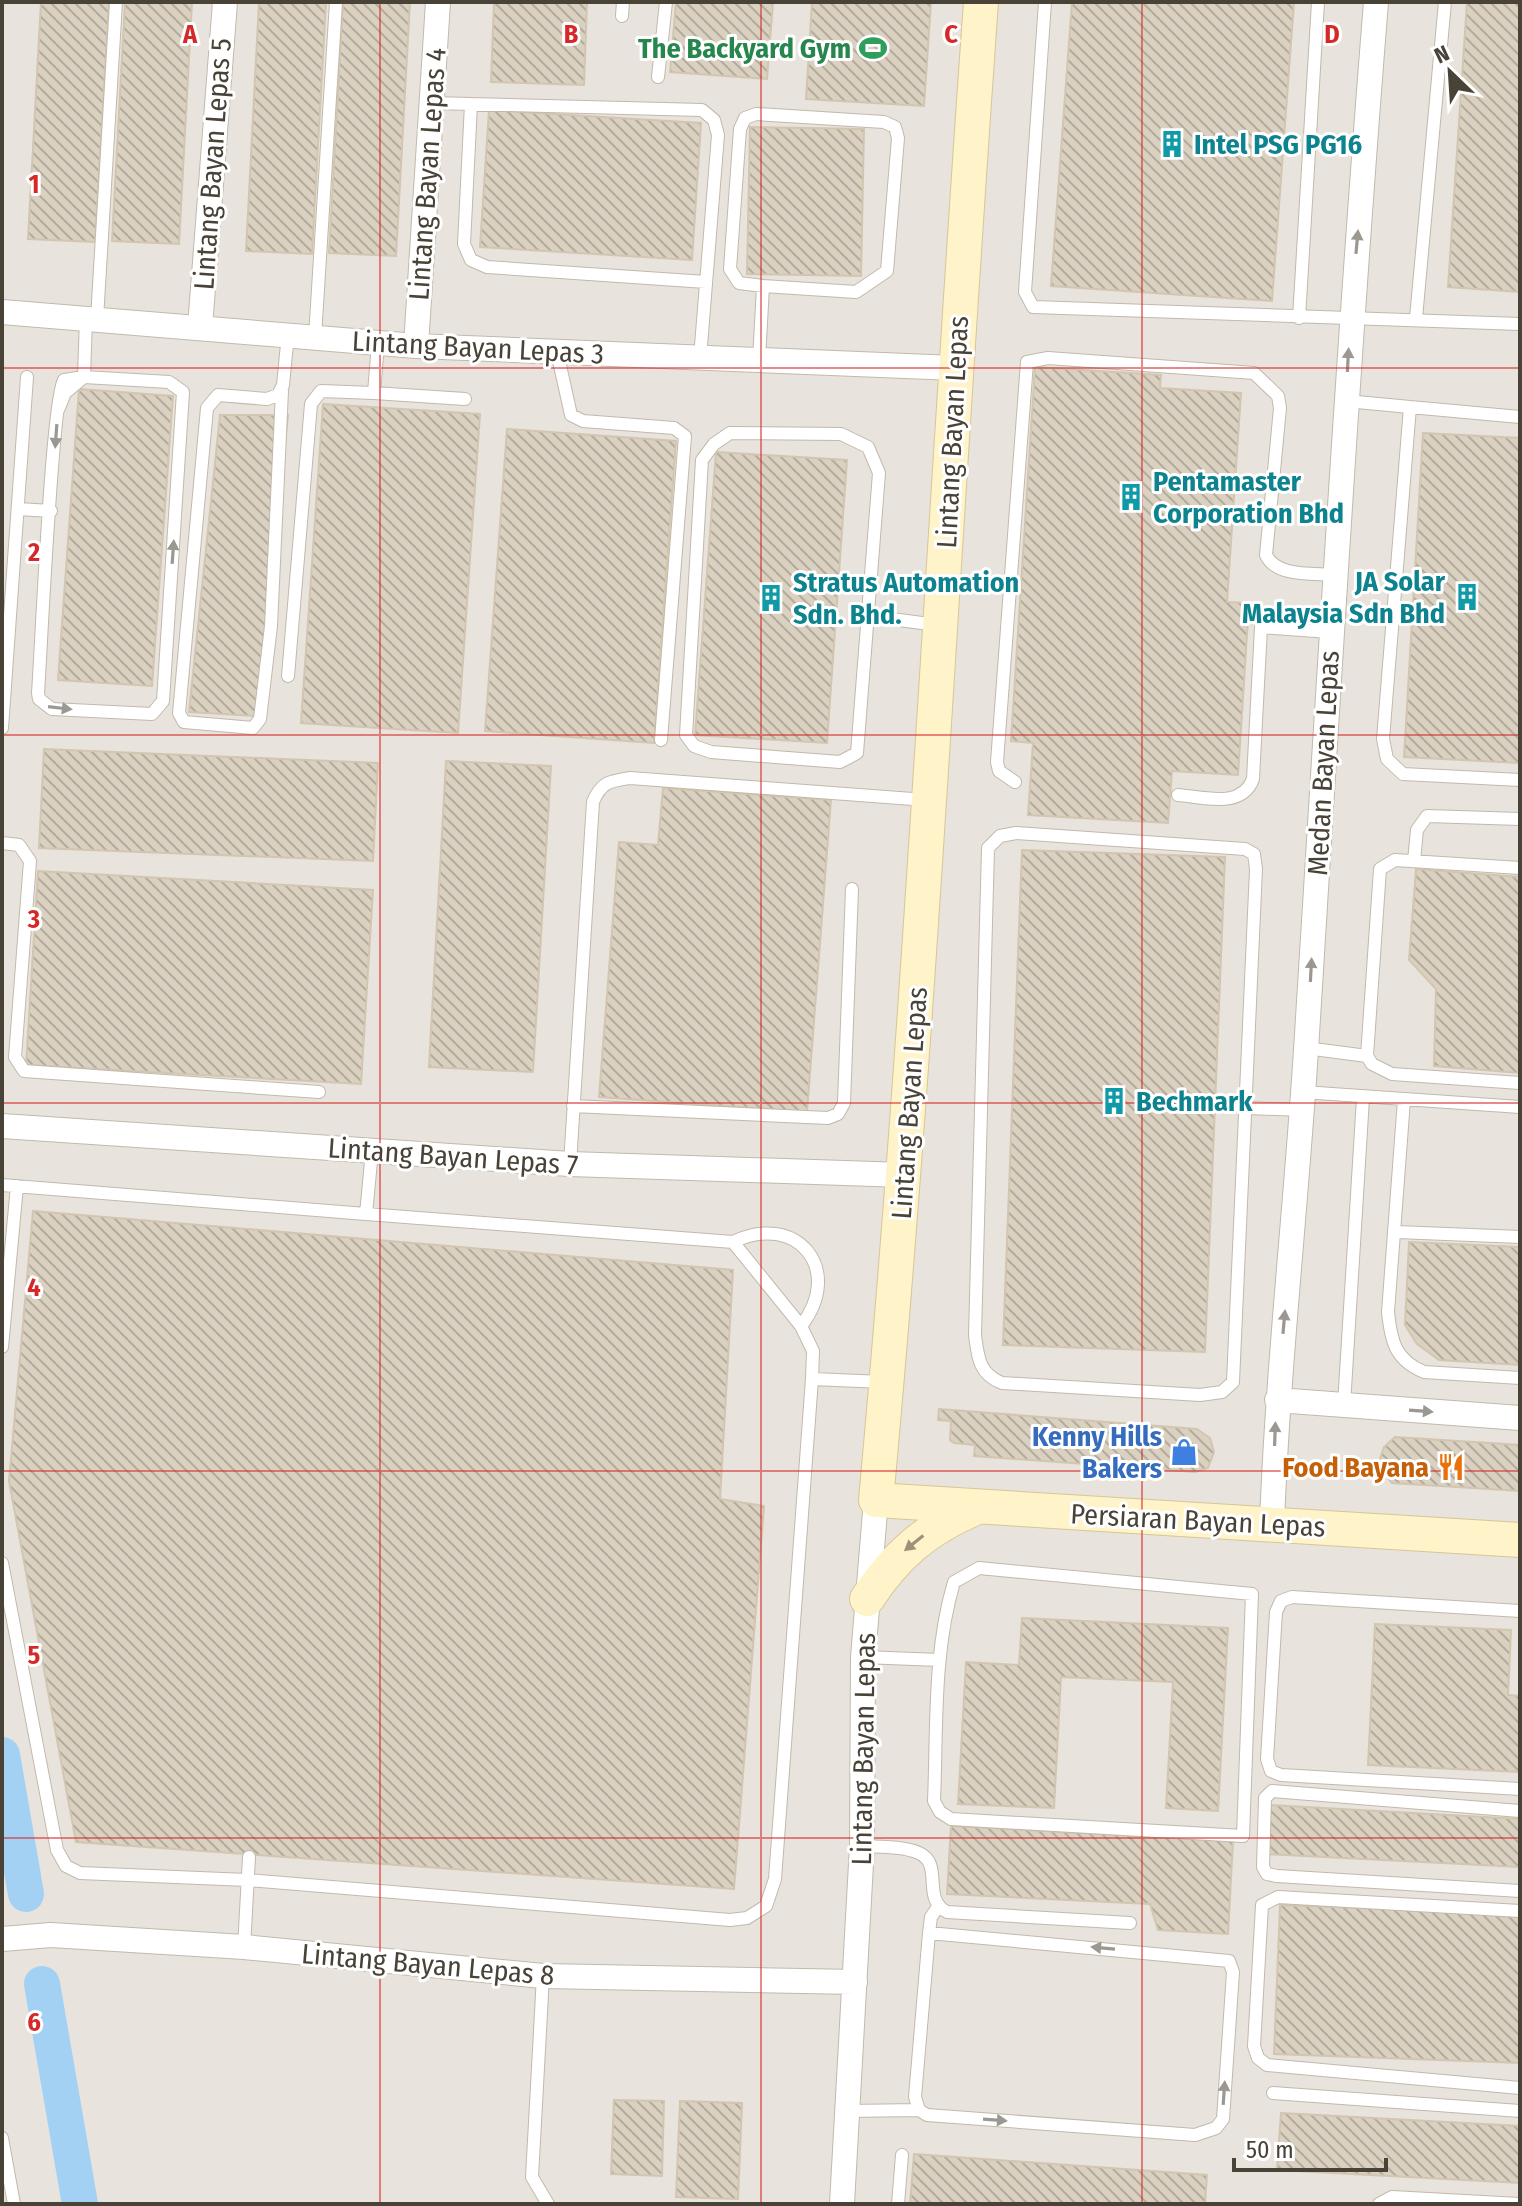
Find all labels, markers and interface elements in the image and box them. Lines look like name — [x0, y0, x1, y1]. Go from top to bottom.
text: A — [182, 19, 198, 50]
text: B — [564, 19, 579, 50]
text: C — [944, 19, 958, 50]
text: D — [1324, 19, 1340, 50]
place label: The Backyard Gym — [638, 32, 851, 65]
north arrow — [1410, 32, 1490, 112]
sports icon: The Backyard Gym — [858, 33, 888, 63]
street label: Lintang Bayan Lepas 5 — [187, 37, 238, 291]
text: N — [1430, 39, 1453, 69]
street label: Lintang Bayan Lepas 4 — [402, 47, 453, 301]
place label: Intel PSG PG16 — [1194, 128, 1362, 161]
building icon: Intel PSG PG16 — [1157, 129, 1187, 159]
text: 1 — [29, 169, 40, 200]
one-way arrow — [1351, 229, 1364, 254]
street label: Lintang Bayan Lepas — [930, 315, 975, 549]
street label: Lintang Bayan Lepas 3 — [351, 324, 605, 371]
one-way arrow — [1342, 347, 1355, 372]
one-way arrow — [49, 424, 62, 449]
place label: Pentamaster Corporation Bhd — [1153, 465, 1344, 530]
building icon: Pentamaster Corporation Bhd — [1116, 482, 1146, 512]
text: 2 — [27, 537, 40, 568]
one-way arrow — [167, 539, 180, 564]
place label: JA Solar Malaysia Sdn Bhd — [1242, 565, 1446, 630]
place label: Stratus Automation Sdn. Bhd. — [793, 566, 1019, 631]
building icon: JA Solar Malaysia Sdn Bhd — [1452, 582, 1482, 612]
building icon: Stratus Automation Sdn. Bhd. — [756, 583, 786, 613]
street label: Medan Bayan Lepas — [1301, 650, 1346, 876]
one-way arrow — [48, 702, 73, 715]
text: 3 — [27, 904, 40, 935]
one-way arrow — [1304, 957, 1317, 982]
street label: Lintang Bayan Lepas — [885, 986, 934, 1220]
place label: Bechmark — [1136, 1085, 1253, 1118]
building icon: Bechmark — [1099, 1086, 1129, 1116]
street label: Lintang Bayan Lepas 7 — [327, 1131, 579, 1182]
text: 4 — [27, 1272, 41, 1303]
one-way arrow — [1277, 1309, 1290, 1334]
one-way arrow — [1409, 1405, 1434, 1418]
place label: Kenny Hills Bakers — [1032, 1420, 1162, 1485]
one-way arrow — [1269, 1421, 1282, 1446]
shop icon: Kenny Hills Bakers — [1169, 1437, 1199, 1467]
place label: Food Bayana — [1282, 1451, 1429, 1484]
restaurant icon: Food Bayana — [1436, 1452, 1466, 1482]
street label: Persiaran Bayan Lepas — [1070, 1497, 1326, 1544]
one-way arrow — [904, 1534, 924, 1551]
street label: Lintang Bayan Lepas — [845, 1632, 882, 1866]
text: 5 — [28, 1640, 41, 1671]
street label: Lintang Bayan Lepas 8 — [300, 1937, 556, 1992]
one-way arrow — [1090, 1941, 1115, 1954]
text: 6 — [27, 2007, 41, 2038]
one-way arrow — [1218, 2080, 1231, 2105]
one-way arrow — [983, 2114, 1008, 2127]
scale bar — [1234, 2122, 1386, 2172]
text: 50 m — [1246, 2136, 1294, 2164]

